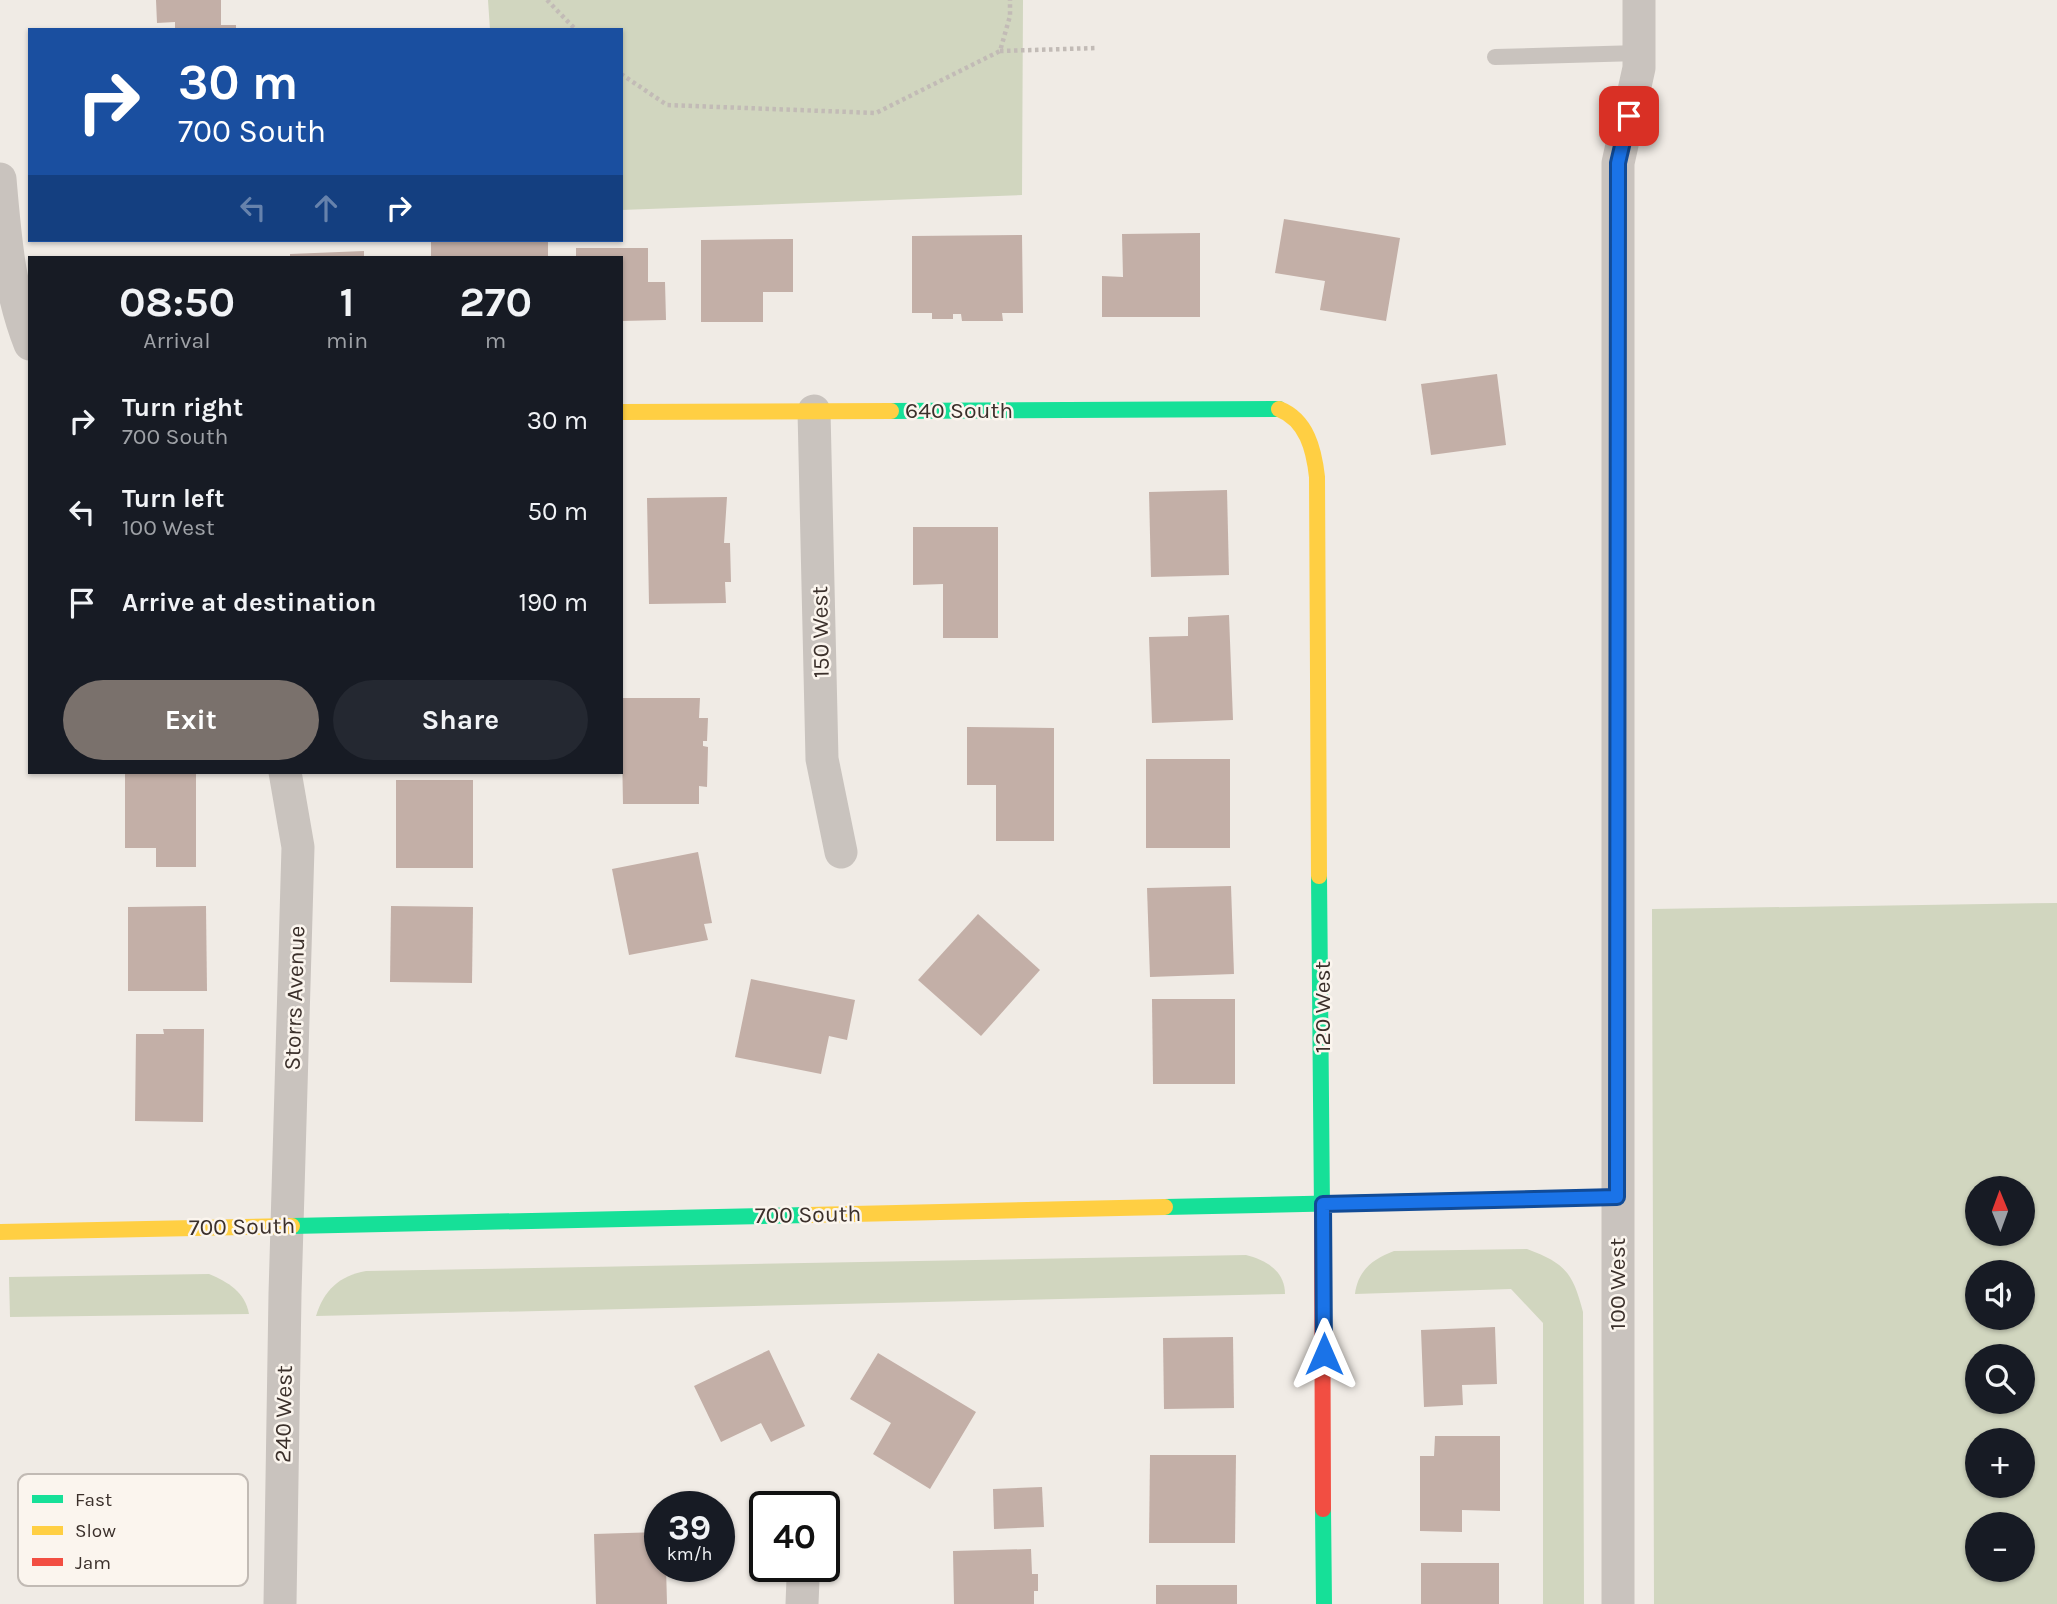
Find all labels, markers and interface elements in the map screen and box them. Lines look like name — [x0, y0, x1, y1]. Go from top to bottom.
text: 30 m — [178, 54, 298, 111]
icon: right — [63, 56, 154, 147]
pin — [1599, 86, 1659, 146]
icon: arrive — [1610, 97, 1648, 135]
text: 700 South — [178, 113, 326, 150]
icon: left — [234, 189, 272, 227]
icon: ahead — [307, 189, 345, 227]
icon: right — [380, 189, 418, 227]
text: 08:50 — [119, 277, 235, 327]
text: 1 — [340, 277, 355, 327]
text: 270 — [459, 277, 532, 327]
text: Arrival — [143, 327, 211, 354]
text: min — [326, 327, 368, 354]
text: m — [485, 327, 506, 354]
text: Turn right — [122, 392, 243, 423]
street label: 640 South — [905, 397, 1013, 424]
icon: right — [63, 402, 101, 440]
text: 30 m — [527, 405, 588, 436]
text: 700 South — [122, 423, 229, 450]
text: Turn left — [122, 483, 224, 514]
icon: left — [63, 493, 101, 531]
text: 50 m — [527, 496, 588, 527]
text: 100 West — [122, 514, 215, 541]
icon: arrive — [63, 584, 101, 622]
street label: 150 West — [806, 585, 835, 678]
text: Arrive at destination — [122, 587, 376, 618]
text: 190 m — [518, 587, 588, 618]
button: Exit — [63, 680, 319, 760]
button: Share — [333, 680, 588, 760]
street label: Storrs Avenue — [278, 925, 311, 1071]
street label: 120 West — [1309, 960, 1336, 1053]
north arrow — [1965, 1176, 2035, 1246]
map controls — [1965, 1176, 2035, 1582]
street label: 700 South — [755, 1200, 861, 1229]
street label: 700 South — [189, 1212, 295, 1241]
street label: 100 West — [1604, 1237, 1631, 1330]
button: sound — [1965, 1260, 2035, 1330]
position arrow — [1287, 1317, 1361, 1391]
button: search — [1965, 1344, 2035, 1414]
street label: 240 West — [269, 1365, 298, 1463]
button: + — [1965, 1428, 2035, 1498]
legend — [18, 1474, 248, 1586]
text: Fast — [75, 1489, 112, 1511]
speed limit sign: 40 — [749, 1491, 840, 1582]
text: 39 — [668, 1507, 711, 1548]
button: − — [1965, 1512, 2035, 1582]
text: Slow — [75, 1520, 116, 1542]
text: km/h — [667, 1543, 712, 1565]
text: Jam — [75, 1552, 111, 1574]

